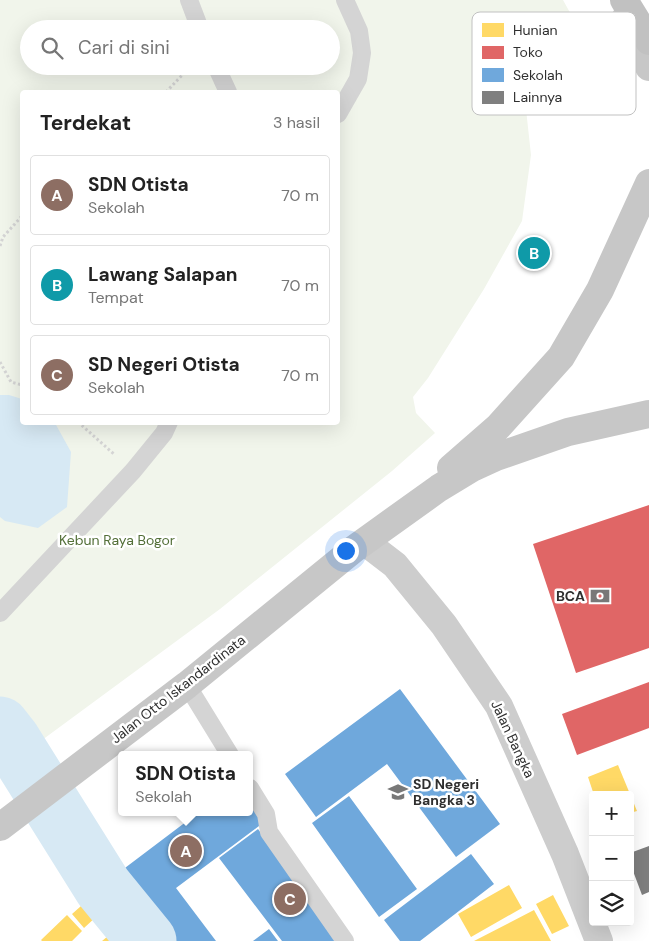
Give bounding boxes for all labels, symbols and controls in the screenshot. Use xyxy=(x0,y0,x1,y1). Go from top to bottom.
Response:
legend xyxy=(472,12,636,115)
search box xyxy=(20,20,340,75)
text: Hunian xyxy=(513,21,558,39)
icon: search xyxy=(38,34,66,62)
text: Cari di sini xyxy=(78,35,170,60)
text: Toko xyxy=(513,43,543,61)
text: Sekolah xyxy=(513,66,563,84)
text: Lainnya xyxy=(513,88,562,106)
text: Terdekat xyxy=(40,109,131,137)
text: 3 hasil xyxy=(273,112,320,133)
text: SDN Otista xyxy=(88,172,189,197)
text: A xyxy=(51,185,63,206)
text: 70 m xyxy=(281,185,319,206)
text: Sekolah xyxy=(88,197,145,218)
pin: B xyxy=(518,234,550,272)
text: Lawang Salapan xyxy=(88,262,238,287)
text: B xyxy=(52,275,62,296)
text: 70 m xyxy=(281,275,319,296)
text: Tempat xyxy=(88,287,144,308)
text: SD Negeri Otista xyxy=(88,352,240,377)
text: C xyxy=(51,365,63,386)
text: 70 m xyxy=(281,365,319,386)
text: Sekolah xyxy=(88,377,145,398)
park label: Kebun Raya Bogor xyxy=(59,531,175,549)
your location xyxy=(333,538,359,564)
bank icon: BCA xyxy=(589,585,611,607)
place label: BCA xyxy=(556,587,585,605)
street label: Jalan Otto Iskandardinata xyxy=(107,631,249,747)
street label: Jalan Bangka xyxy=(487,697,539,781)
popup xyxy=(118,751,253,816)
text: SDN Otista xyxy=(135,761,236,786)
place label: SD Negeri Bangka 3 xyxy=(413,775,479,809)
school or university icon: SD Negeri Bangka 3 xyxy=(387,781,409,803)
text: Sekolah xyxy=(135,786,192,807)
map controls xyxy=(589,791,634,926)
button: + xyxy=(589,791,634,836)
pin: A xyxy=(170,832,202,870)
button: − xyxy=(589,836,634,881)
pin: C xyxy=(274,880,306,918)
button: layers xyxy=(589,881,634,926)

